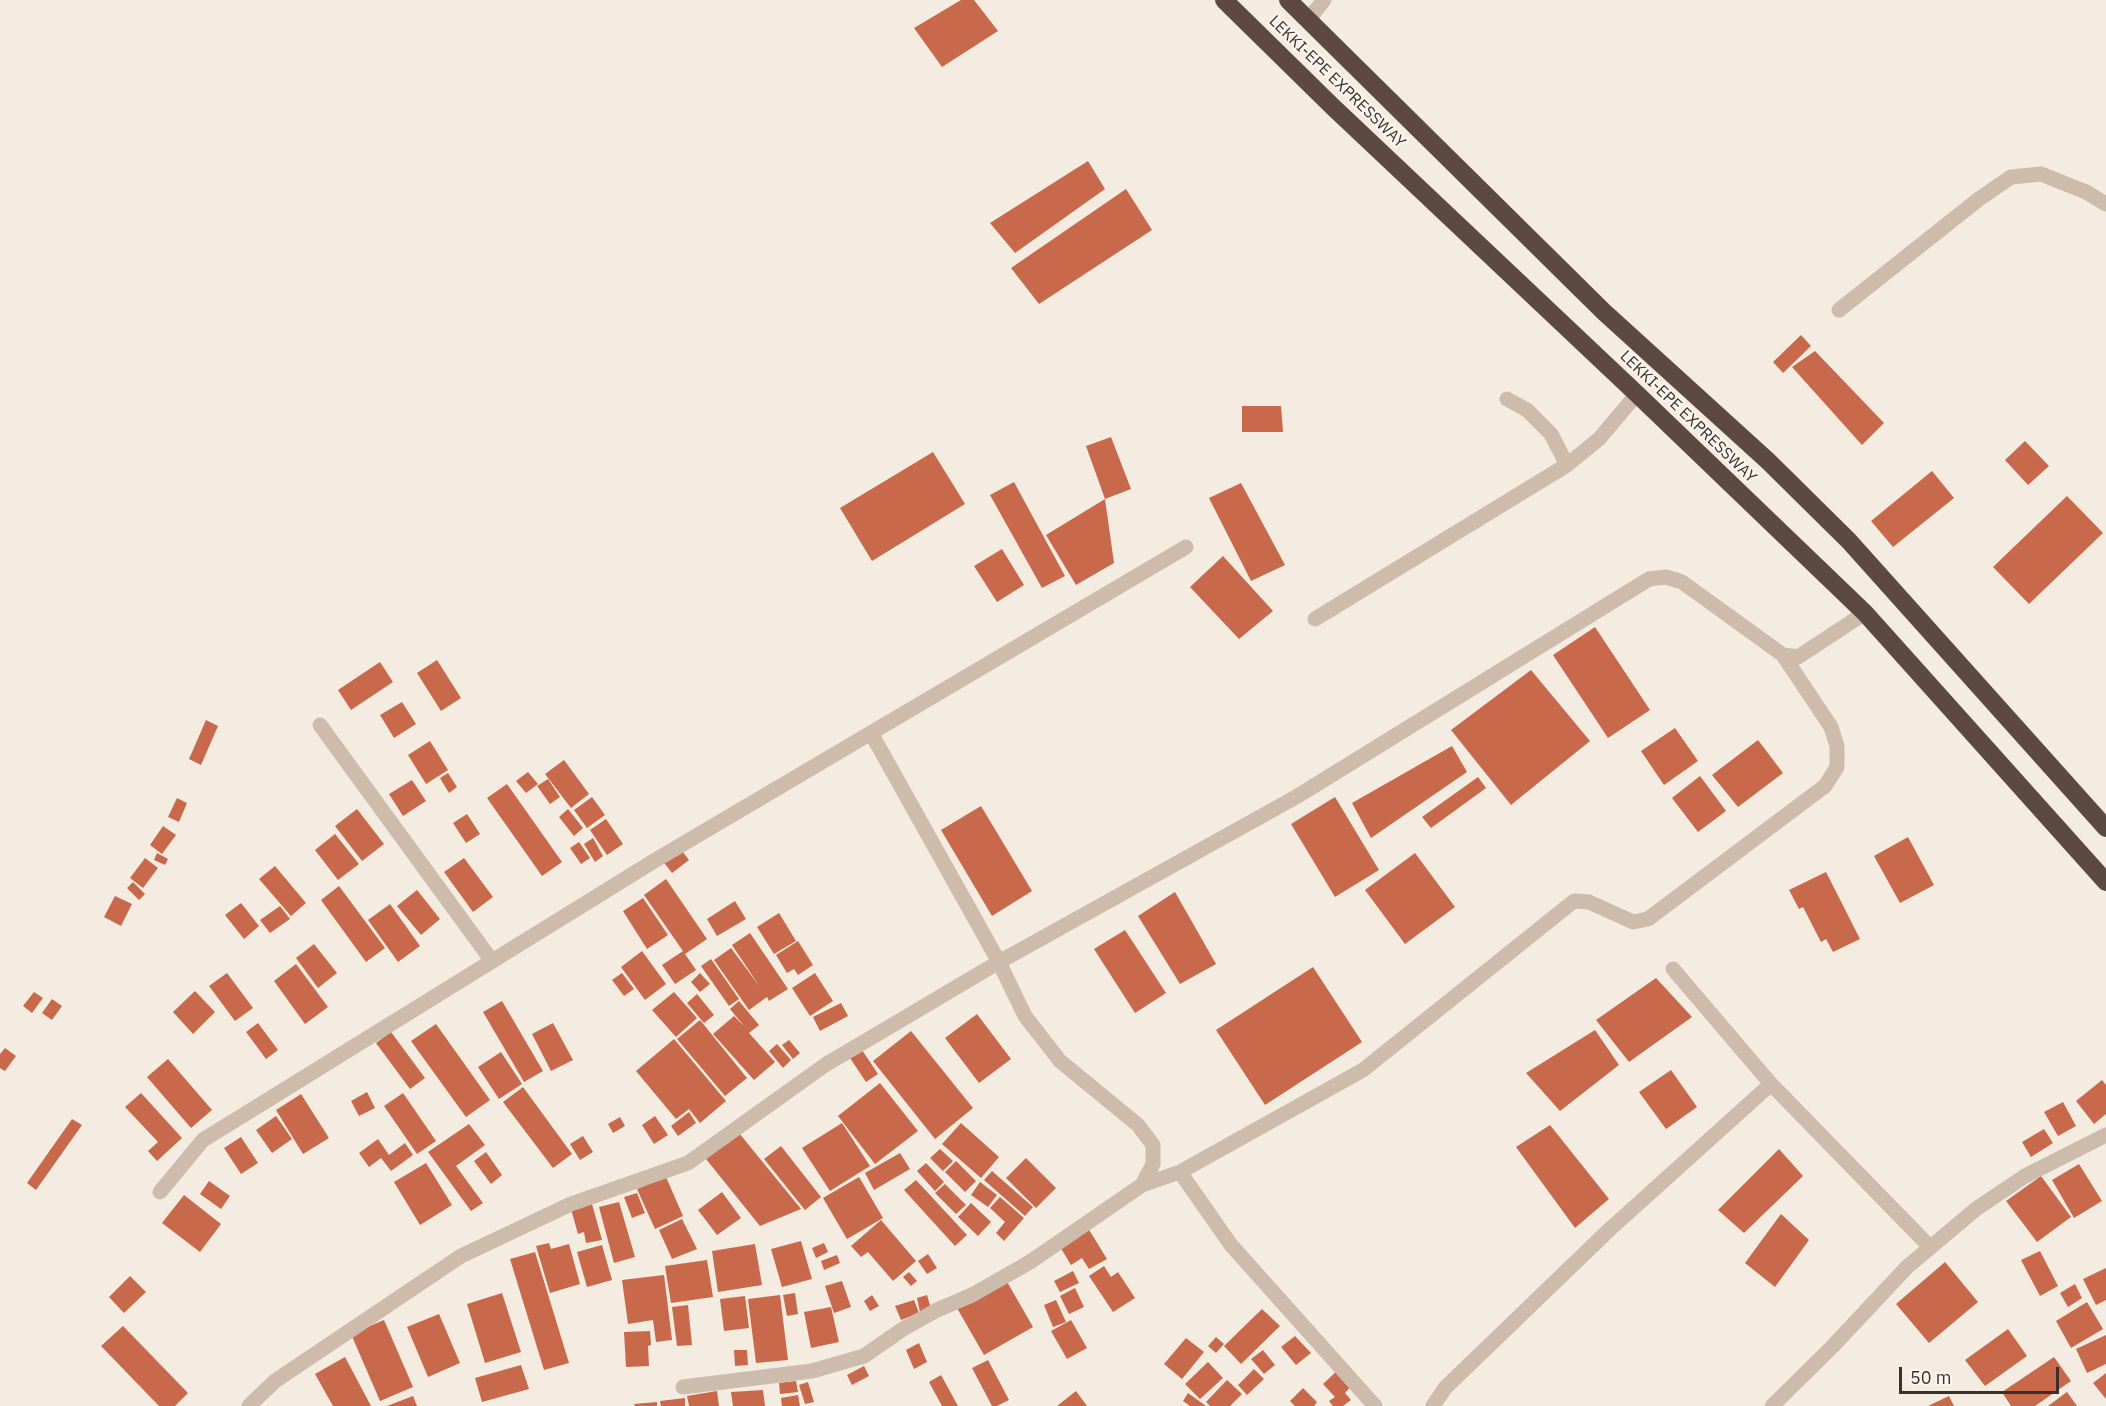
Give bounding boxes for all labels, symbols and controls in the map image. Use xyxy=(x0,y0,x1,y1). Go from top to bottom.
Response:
street label: LEKKI-EPE EXPRESSWAY xyxy=(1265,12,1409,152)
street label: LEKKI-EPE EXPRESSWAY xyxy=(1616,347,1760,487)
scale bar xyxy=(1902,1355,2062,1393)
text: 50 m xyxy=(1910,1366,1952,1389)

